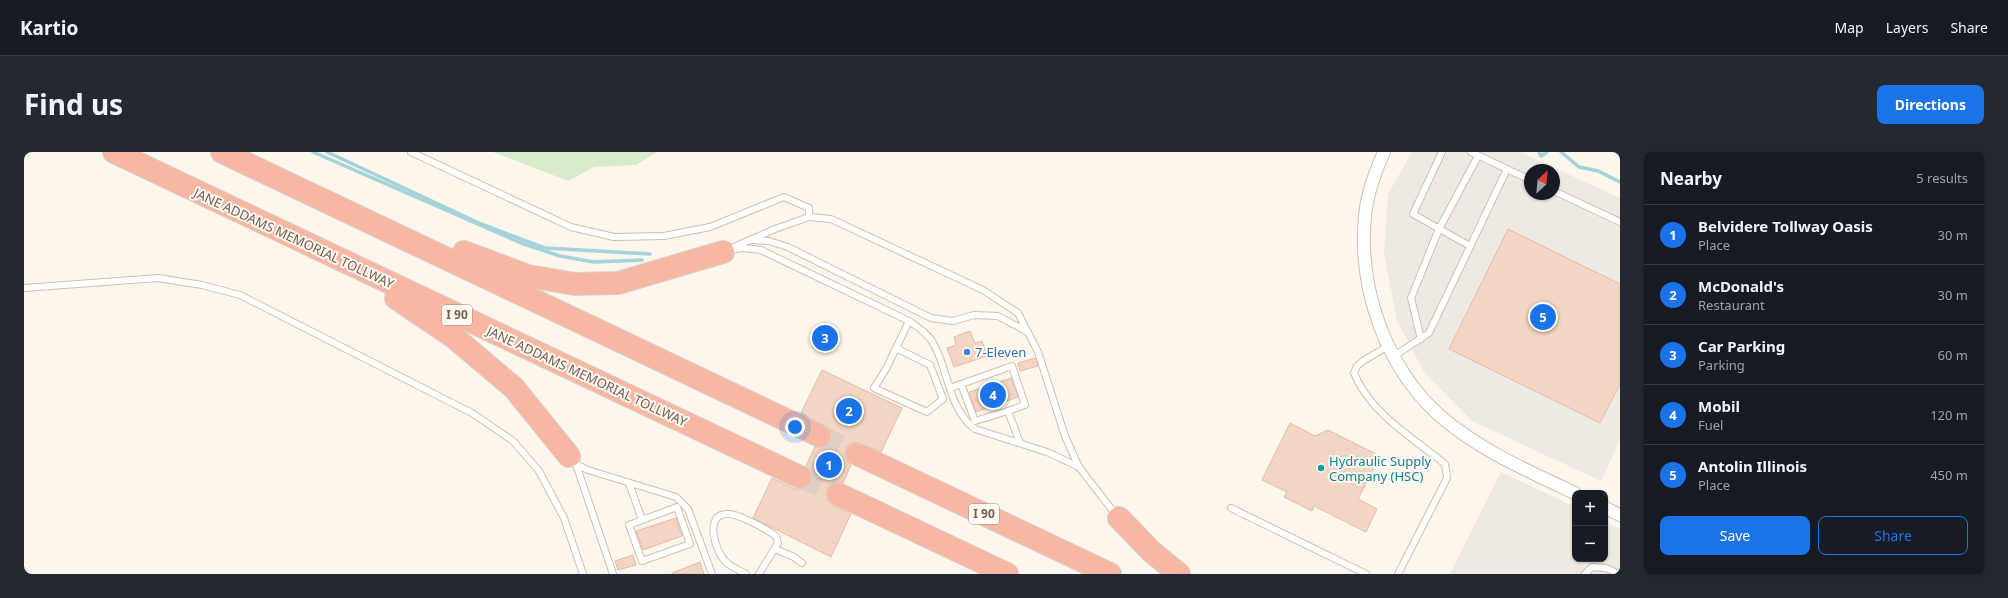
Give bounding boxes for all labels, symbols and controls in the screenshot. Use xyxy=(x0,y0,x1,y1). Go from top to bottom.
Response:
text: Kartio xyxy=(20,15,78,41)
text: Map xyxy=(1835,18,1864,37)
text: Layers xyxy=(1886,18,1928,37)
text: Share xyxy=(1950,18,1988,37)
text: Find us xyxy=(24,85,123,123)
button: Directions xyxy=(1877,85,1984,124)
north arrow xyxy=(1524,164,1560,200)
text: Nearby xyxy=(1660,167,1722,190)
text: 5 results xyxy=(1916,169,1968,187)
street label: JANE ADDAMS MEMORIAL TOLLWAY xyxy=(189,183,398,293)
text: Belvidere Tollway Oasis xyxy=(1698,216,1873,236)
text: 1 xyxy=(1669,226,1677,244)
text: 30 m xyxy=(1938,226,1968,244)
text: Place xyxy=(1698,236,1730,254)
text: McDonald's xyxy=(1698,276,1784,296)
text: 2 xyxy=(1669,286,1677,304)
text: 30 m xyxy=(1938,286,1968,304)
text: Restaurant xyxy=(1698,296,1765,314)
pin: 5 xyxy=(1530,302,1556,332)
road number: I 90 xyxy=(442,305,472,325)
street label: JANE ADDAMS MEMORIAL TOLLWAY xyxy=(482,321,691,431)
pin: 3 xyxy=(812,323,838,353)
text: Car Parking xyxy=(1698,336,1785,356)
place label: 7-Eleven xyxy=(975,343,1026,361)
text: 3 xyxy=(1669,346,1677,364)
text: 60 m xyxy=(1938,346,1968,364)
marker: 7-Eleven xyxy=(962,347,972,357)
text: Parking xyxy=(1698,356,1745,374)
pin: 4 xyxy=(980,380,1006,410)
pin: 2 xyxy=(836,396,862,426)
text: Mobil xyxy=(1698,396,1740,416)
text: 4 xyxy=(1669,406,1677,424)
text: 120 m xyxy=(1930,406,1968,424)
text: Fuel xyxy=(1698,416,1723,434)
your location xyxy=(785,417,805,437)
pin: 1 xyxy=(816,450,842,480)
place label: Hydraulic Supply Company (HSC) xyxy=(1329,452,1432,485)
text: Antolin Illinois xyxy=(1698,456,1807,476)
marker: Hydraulic Supply Company (HSC) xyxy=(1316,463,1326,473)
text: 5 xyxy=(1669,466,1677,484)
text: 450 m xyxy=(1930,466,1968,484)
text: Place xyxy=(1698,476,1730,494)
map controls xyxy=(1572,490,1608,562)
button: + xyxy=(1572,490,1608,526)
road number: I 90 xyxy=(969,504,999,524)
button: Save xyxy=(1660,516,1810,555)
button: Share xyxy=(1818,516,1968,555)
button: − xyxy=(1572,526,1608,562)

